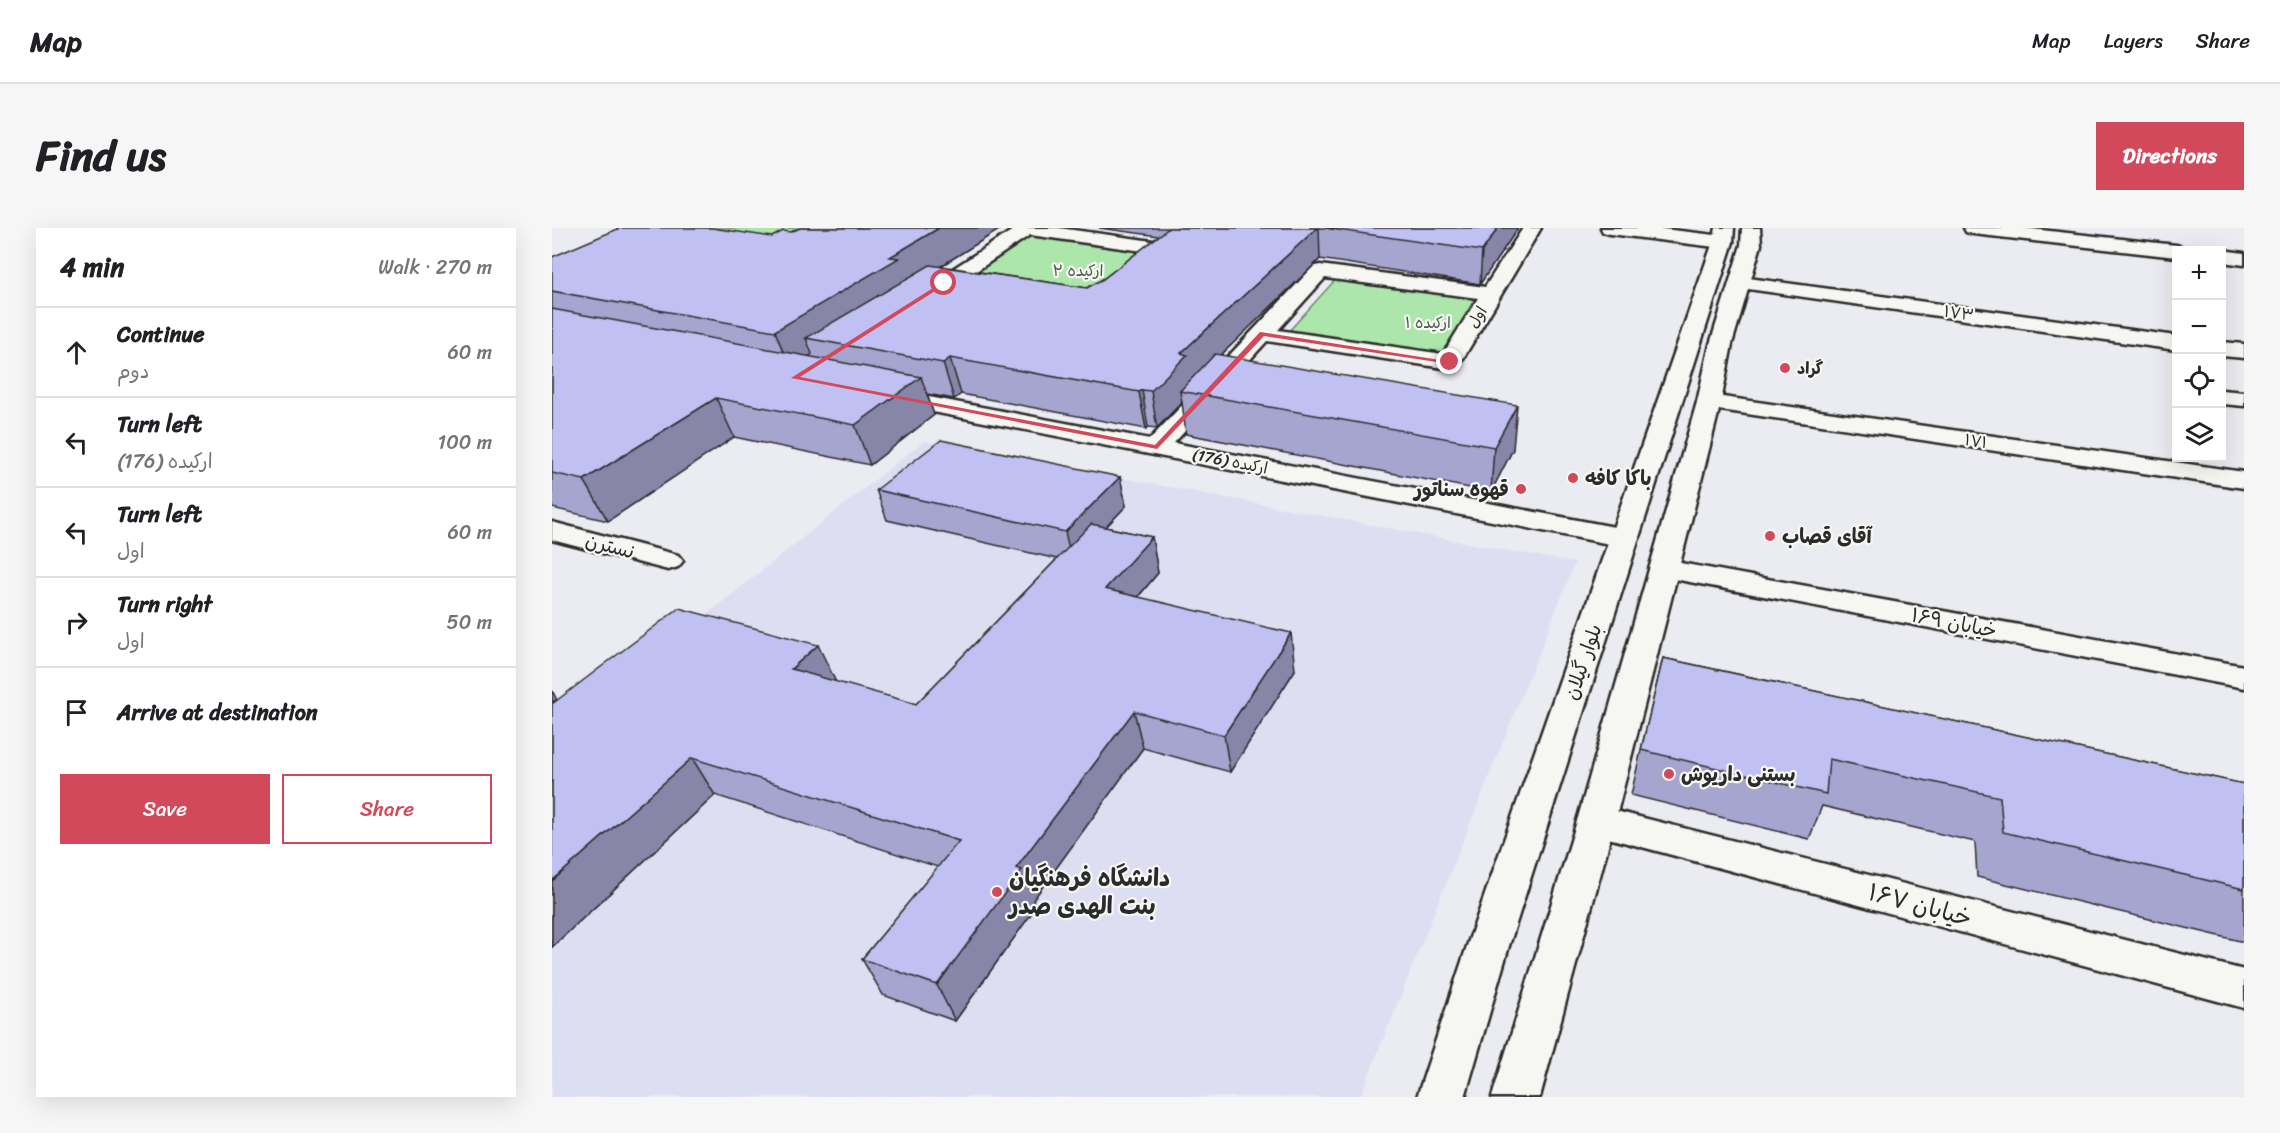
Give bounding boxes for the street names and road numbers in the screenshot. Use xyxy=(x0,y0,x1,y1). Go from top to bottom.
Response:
street label: ۱۷۳ xyxy=(1942,297,1976,329)
street label: اول xyxy=(1459,300,1495,334)
street label: ۱۷۱ xyxy=(1963,425,1989,457)
street label: ارکیده (176) xyxy=(1190,439,1270,483)
street label: نسترن xyxy=(581,523,639,569)
street label: خیابان ۱۶۹ xyxy=(1908,598,2000,648)
street label: بلوار گیلان xyxy=(1554,619,1612,705)
street label: خیابان ۱۶۷ xyxy=(1863,871,1977,939)

